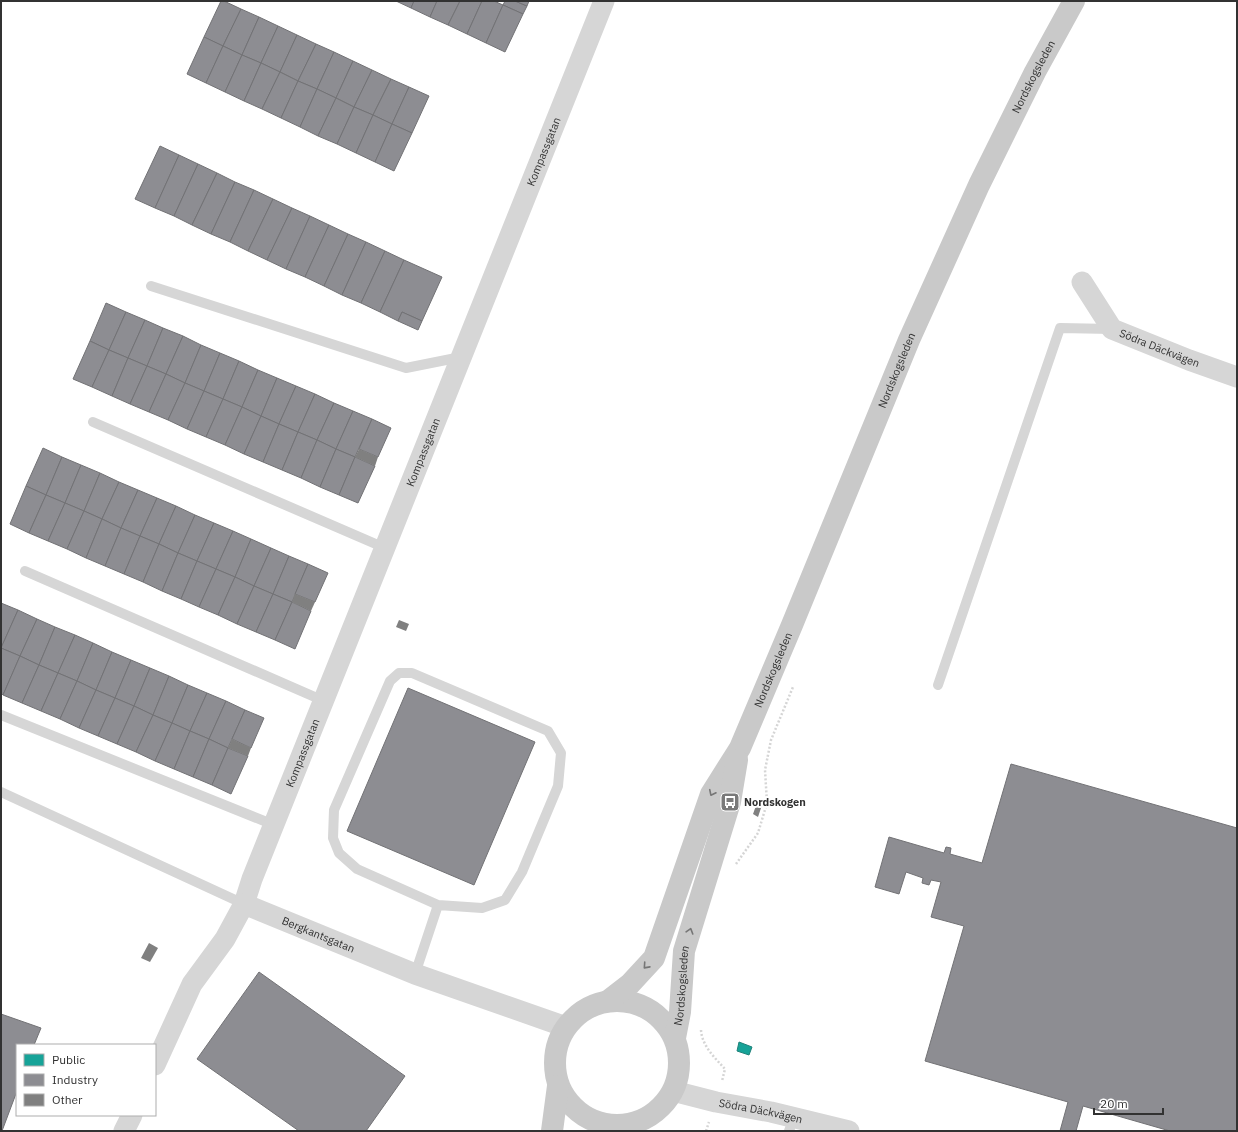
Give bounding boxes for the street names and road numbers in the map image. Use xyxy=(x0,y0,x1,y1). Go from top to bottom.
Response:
street label: Nordskogsleden xyxy=(1009,38,1058,116)
street label: Kompassgatan xyxy=(524,115,564,188)
street label: Södra Däckvägen xyxy=(1117,326,1202,370)
street label: Nordskogsleden xyxy=(875,330,918,410)
street label: Kompassgatan xyxy=(403,416,443,489)
street label: Nordskogsleden xyxy=(751,630,795,710)
street label: Kompassgatan xyxy=(282,717,323,789)
street label: Bergkantsgatan xyxy=(280,913,357,956)
street label: Nordskogsleden xyxy=(671,944,692,1027)
street label: Södra Däckvägen xyxy=(718,1096,804,1126)

